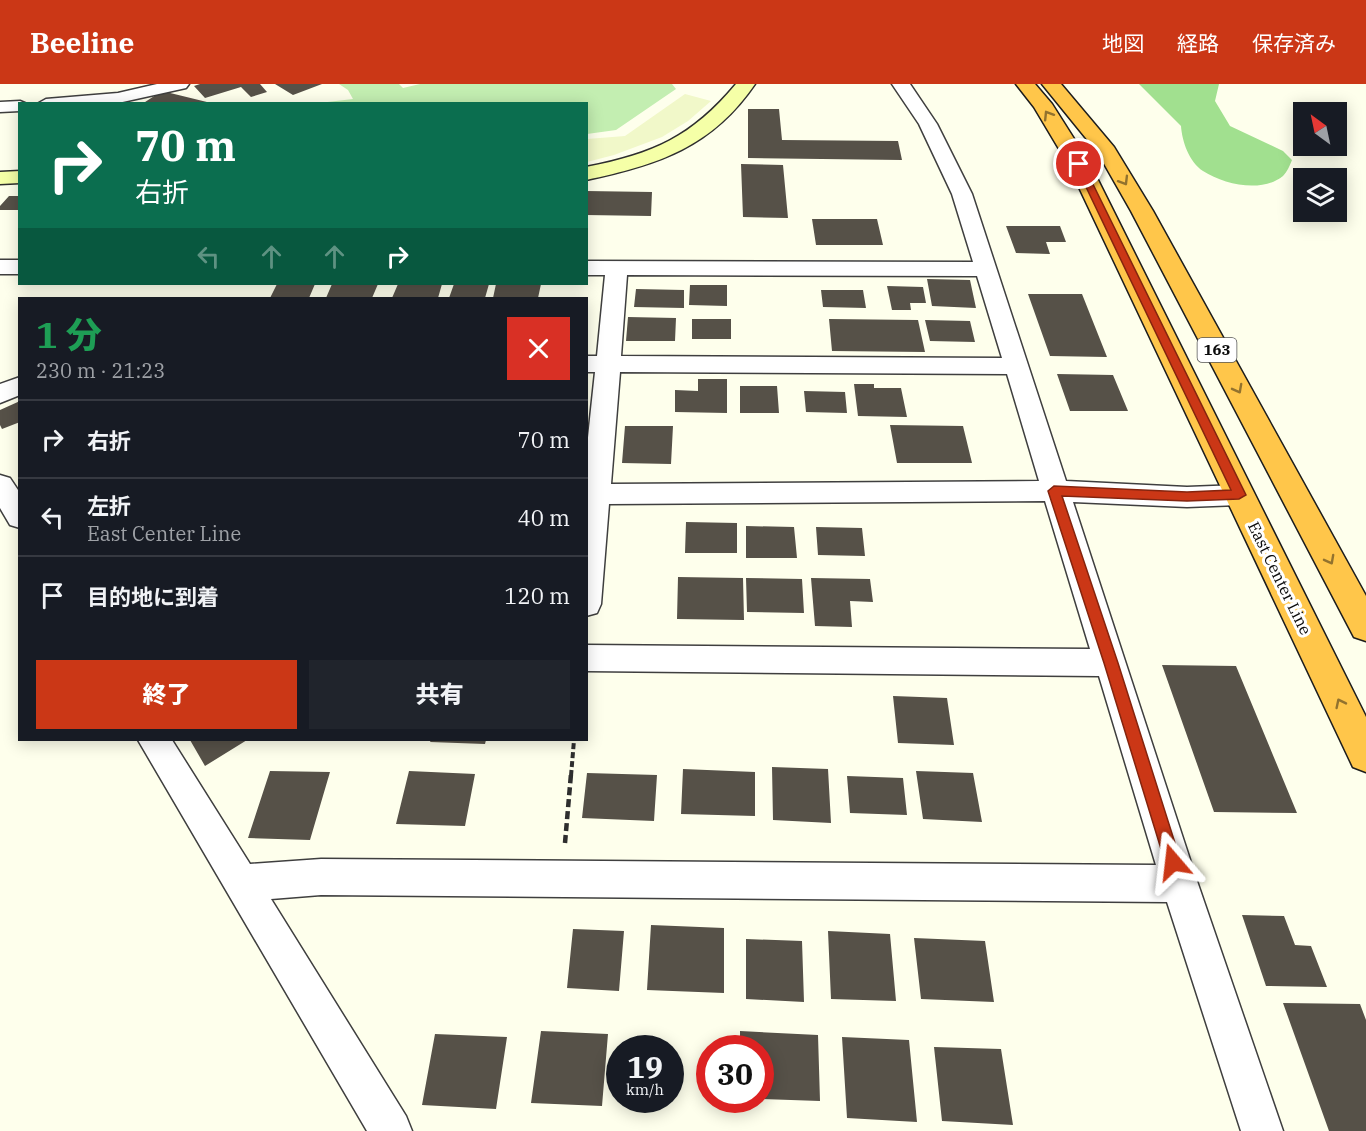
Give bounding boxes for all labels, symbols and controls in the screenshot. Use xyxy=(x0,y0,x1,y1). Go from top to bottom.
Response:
text: Beeline xyxy=(30,24,134,61)
text: 地図 xyxy=(1102,29,1144,57)
text: 経路 xyxy=(1177,29,1219,57)
text: 保存済み xyxy=(1252,29,1336,57)
north arrow xyxy=(1293,102,1347,156)
map controls xyxy=(1293,102,1347,222)
one-way arrow xyxy=(1044,111,1056,121)
text: 70 m xyxy=(135,118,236,173)
icon: right xyxy=(36,126,114,204)
pin xyxy=(1053,138,1104,189)
icon: arrive xyxy=(1062,147,1095,180)
button: layers xyxy=(1293,168,1347,222)
text: 右折 xyxy=(135,174,189,209)
one-way arrow xyxy=(1117,175,1128,185)
icon: left xyxy=(192,240,225,273)
icon: ahead xyxy=(255,240,288,273)
icon: ahead xyxy=(318,240,351,273)
icon: right xyxy=(381,240,414,273)
text: 1 分 xyxy=(36,311,102,358)
button: close xyxy=(507,317,570,380)
road number: 163 xyxy=(1198,338,1236,362)
text: 230 m · 21:23 xyxy=(36,357,165,384)
one-way arrow xyxy=(1231,383,1242,393)
icon: right xyxy=(36,423,69,456)
text: 70 m xyxy=(518,425,570,454)
text: 右折 xyxy=(87,426,131,455)
text: 左折 xyxy=(87,491,131,520)
icon: left xyxy=(36,501,69,534)
text: 40 m xyxy=(518,503,570,532)
street label: East Center Line xyxy=(1244,518,1316,638)
text: East Center Line xyxy=(87,520,241,547)
one-way arrow xyxy=(1323,554,1334,565)
icon: arrive xyxy=(36,579,69,612)
text: 120 m xyxy=(504,581,570,610)
text: 目的地に到着 xyxy=(87,582,219,611)
button: 終了 xyxy=(36,660,297,729)
button: 共有 xyxy=(309,660,570,729)
one-way arrow xyxy=(1336,698,1348,709)
position arrow xyxy=(1141,830,1205,894)
speed limit sign: 30 xyxy=(696,1035,774,1113)
text: 19 xyxy=(627,1047,663,1086)
text: km/h xyxy=(626,1080,664,1099)

